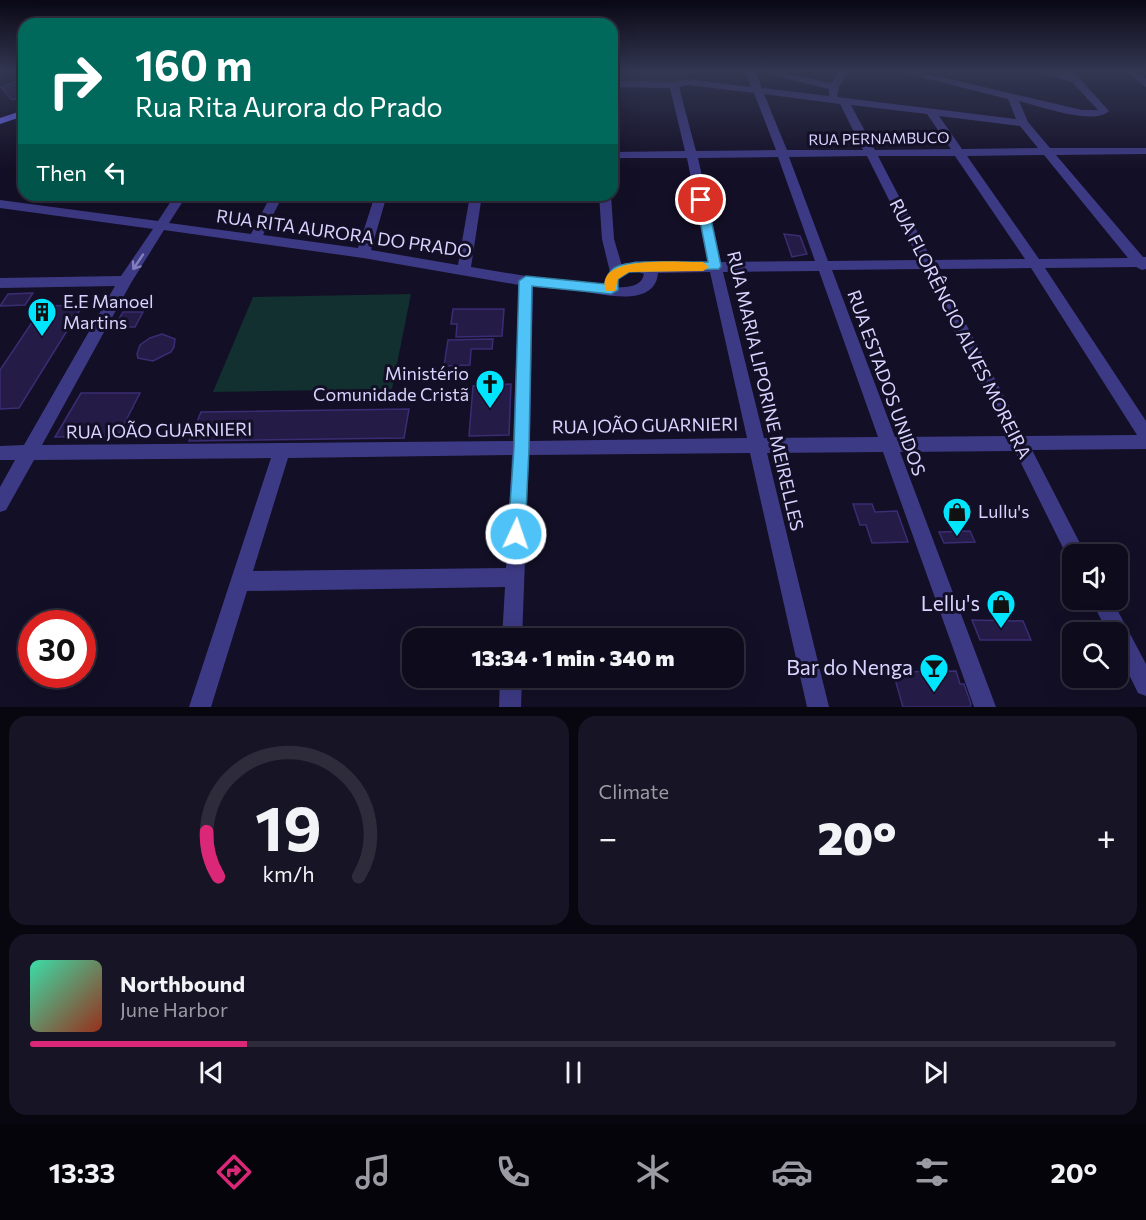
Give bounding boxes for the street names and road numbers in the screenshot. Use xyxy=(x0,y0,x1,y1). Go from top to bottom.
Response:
street label: RUA PERNAMBUCO xyxy=(808,128,950,148)
street label: RUA FLORÊNCIO ALVES MOREIRA xyxy=(885,195,1036,462)
street label: RUA RITA AURORA DO PRADO xyxy=(215,204,473,262)
street label: RUA MARIA LIPORINE MEIRELLES xyxy=(723,249,809,533)
street label: RUA ESTADOS UNIDOS xyxy=(843,287,931,478)
street label: RUA JOÃO GUARNIERI xyxy=(552,412,738,438)
street label: RUA JOÃO GUARNIERI xyxy=(66,417,252,443)

